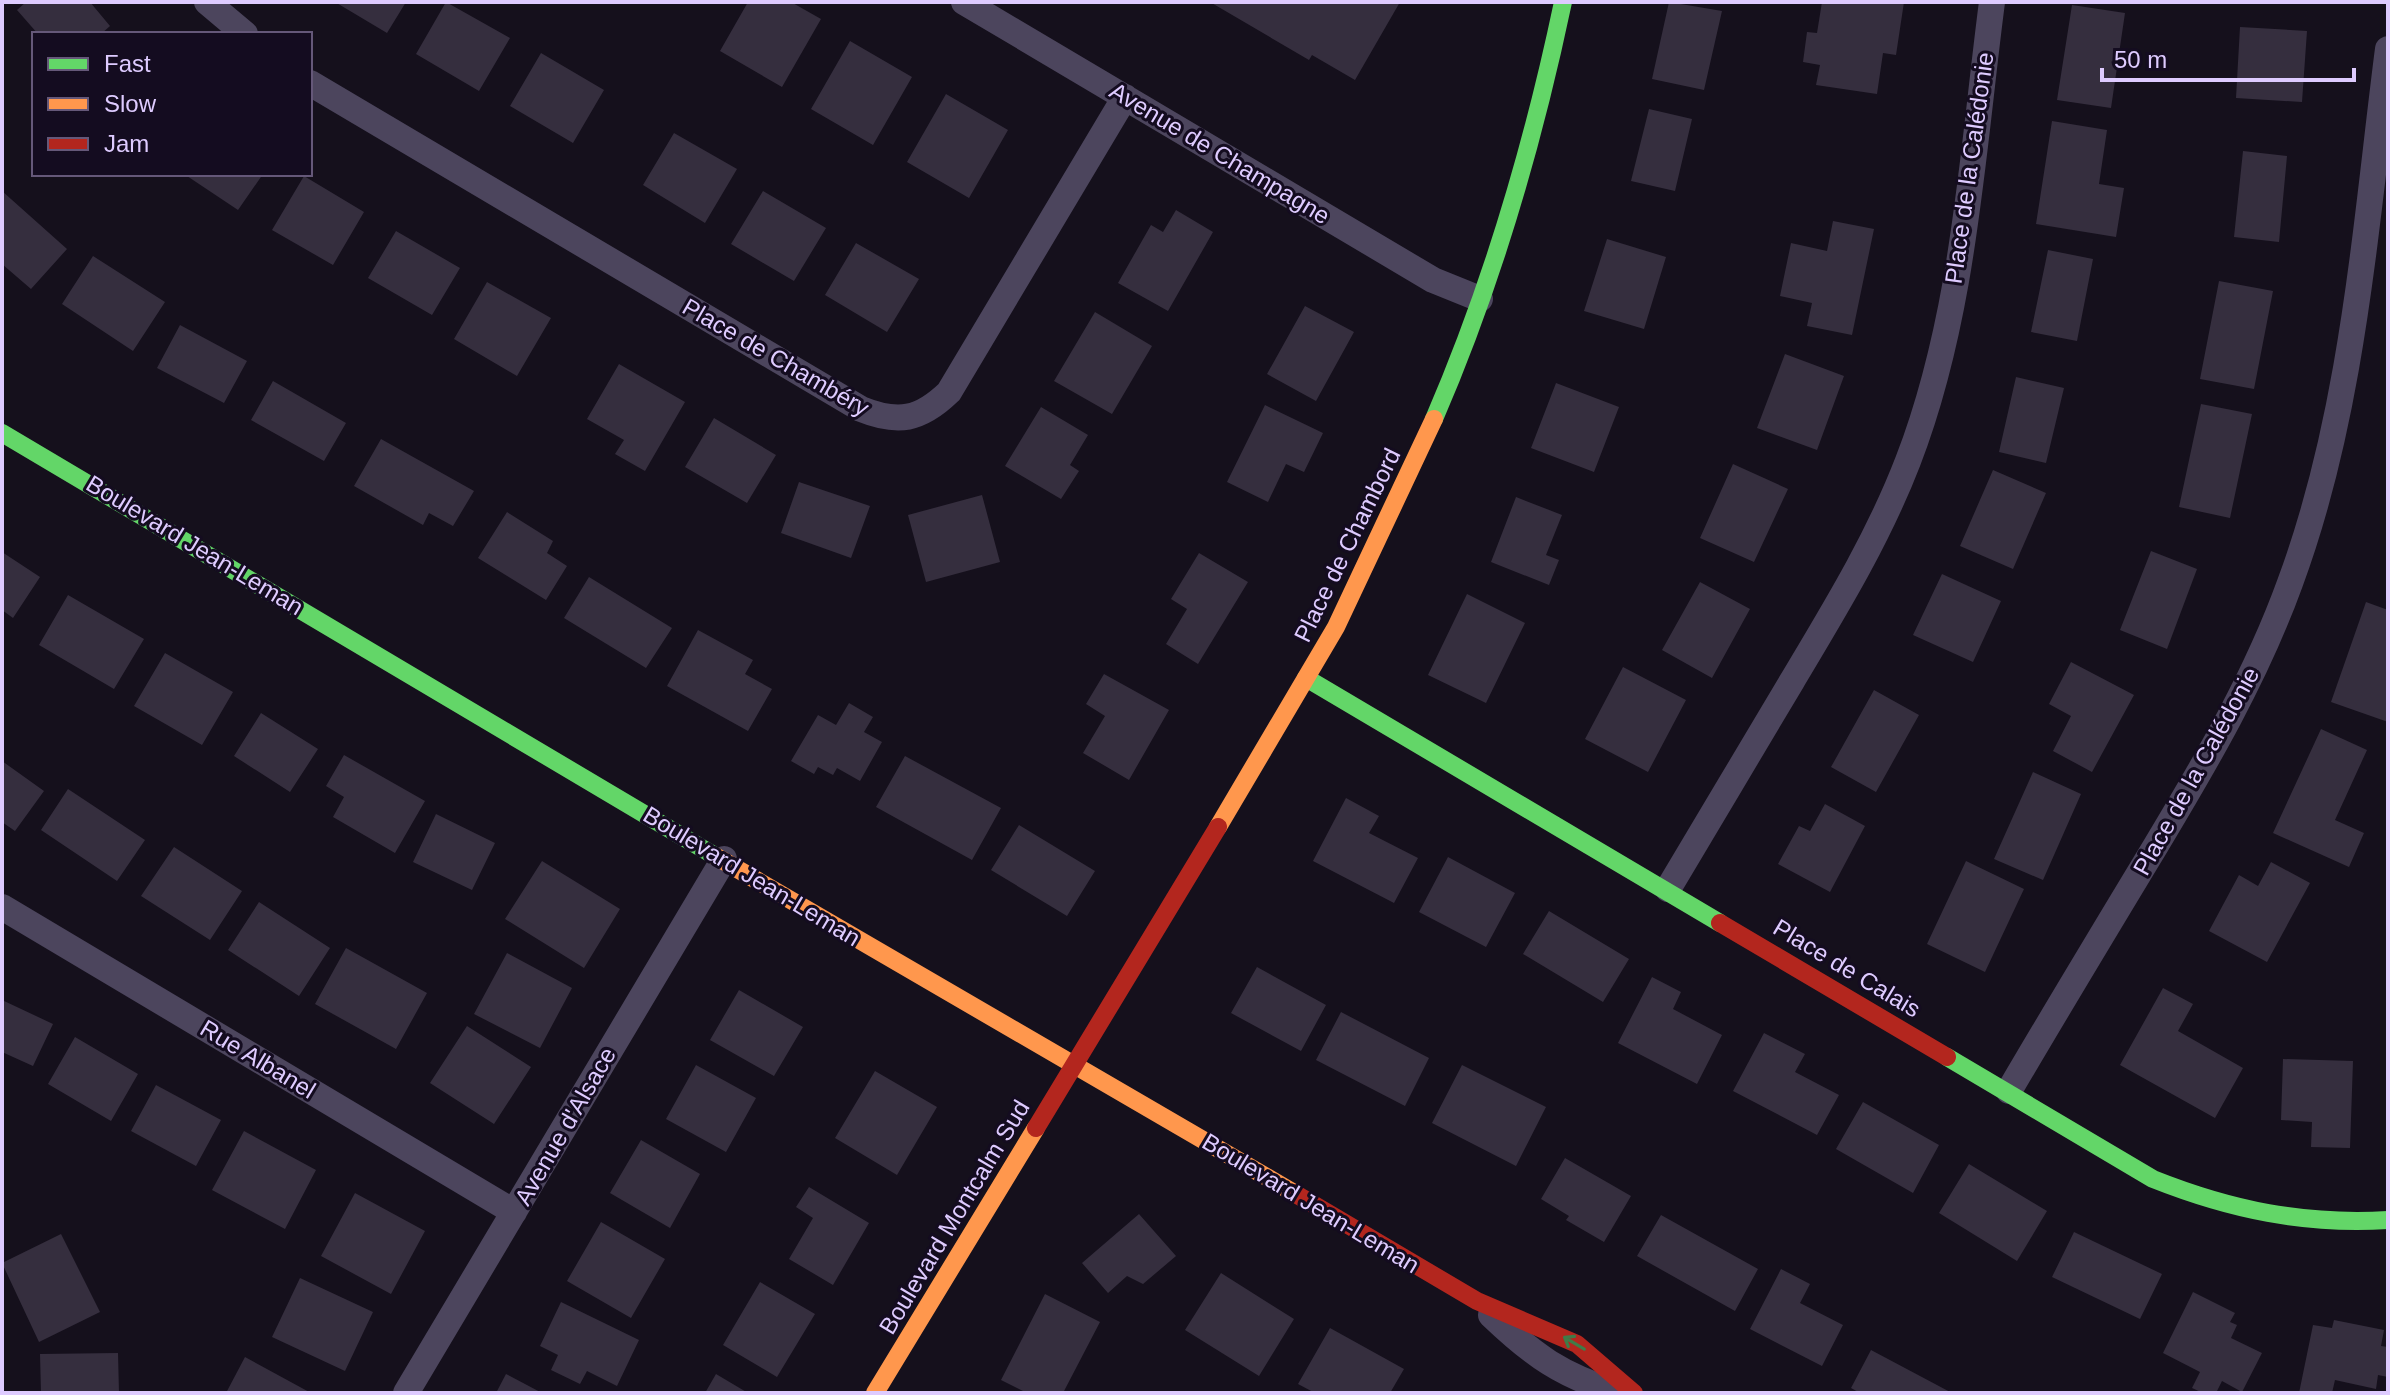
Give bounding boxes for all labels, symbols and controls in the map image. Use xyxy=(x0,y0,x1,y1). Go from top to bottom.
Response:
legend xyxy=(32,32,312,176)
scale bar xyxy=(2102,32,2354,82)
text: 50 m xyxy=(2114,46,2167,73)
text: Fast xyxy=(104,50,151,77)
street label: Place de la Calédonie xyxy=(1939,51,1999,285)
street label: Avenue de Champagne xyxy=(1105,77,1335,229)
text: Slow xyxy=(104,90,157,117)
text: Jam xyxy=(104,130,149,157)
street label: Place de Chambéry xyxy=(678,293,874,421)
street label: Place de Chambord xyxy=(1288,444,1406,646)
street label: Boulevard Jean-Leman xyxy=(82,470,308,620)
street label: Place de la Calédonie xyxy=(2128,662,2264,880)
street label: Boulevard Jean-Leman xyxy=(639,801,865,951)
street label: Place de Calais xyxy=(1769,913,1925,1023)
street label: Rue Albanel xyxy=(196,1014,320,1104)
street label: Avenue d'Alsace xyxy=(509,1042,621,1210)
street label: Boulevard Montcalm Sud xyxy=(873,1095,1035,1339)
street label: Boulevard Jean-Leman xyxy=(1198,1128,1424,1278)
one-way arrow xyxy=(1563,1335,1586,1351)

